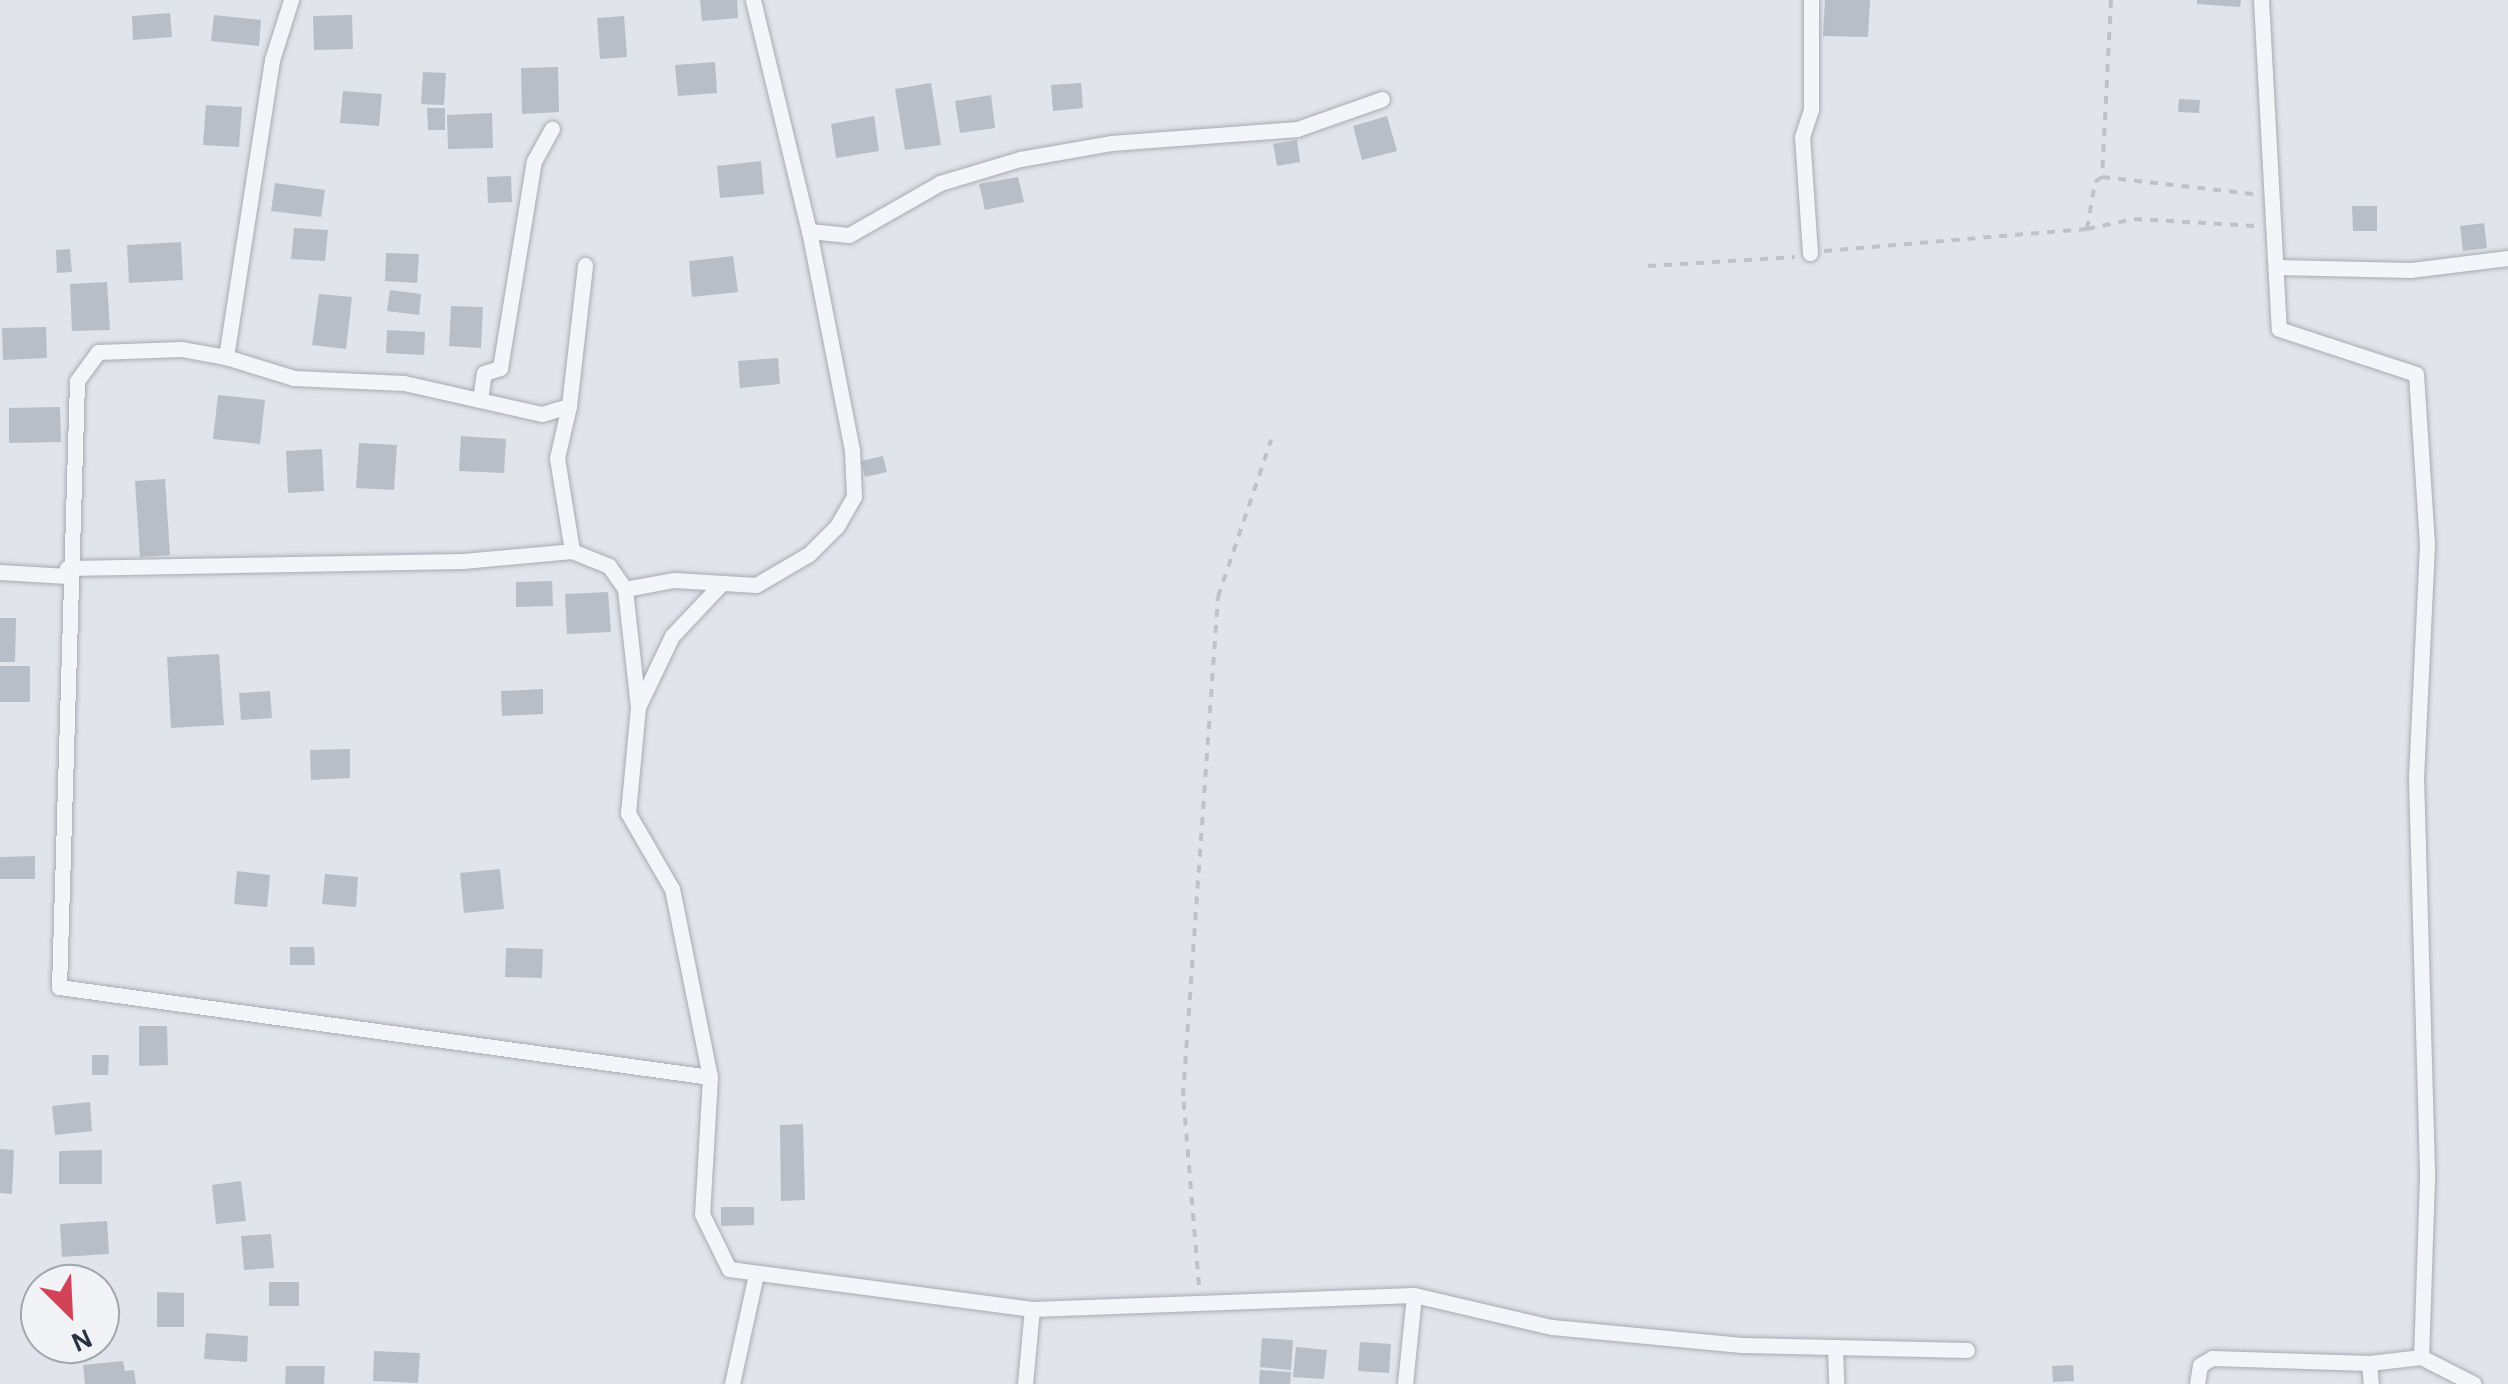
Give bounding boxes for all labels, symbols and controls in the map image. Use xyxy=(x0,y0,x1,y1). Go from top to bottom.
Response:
north arrow xyxy=(20,1264,120,1364)
text: N xyxy=(67,1323,96,1356)

